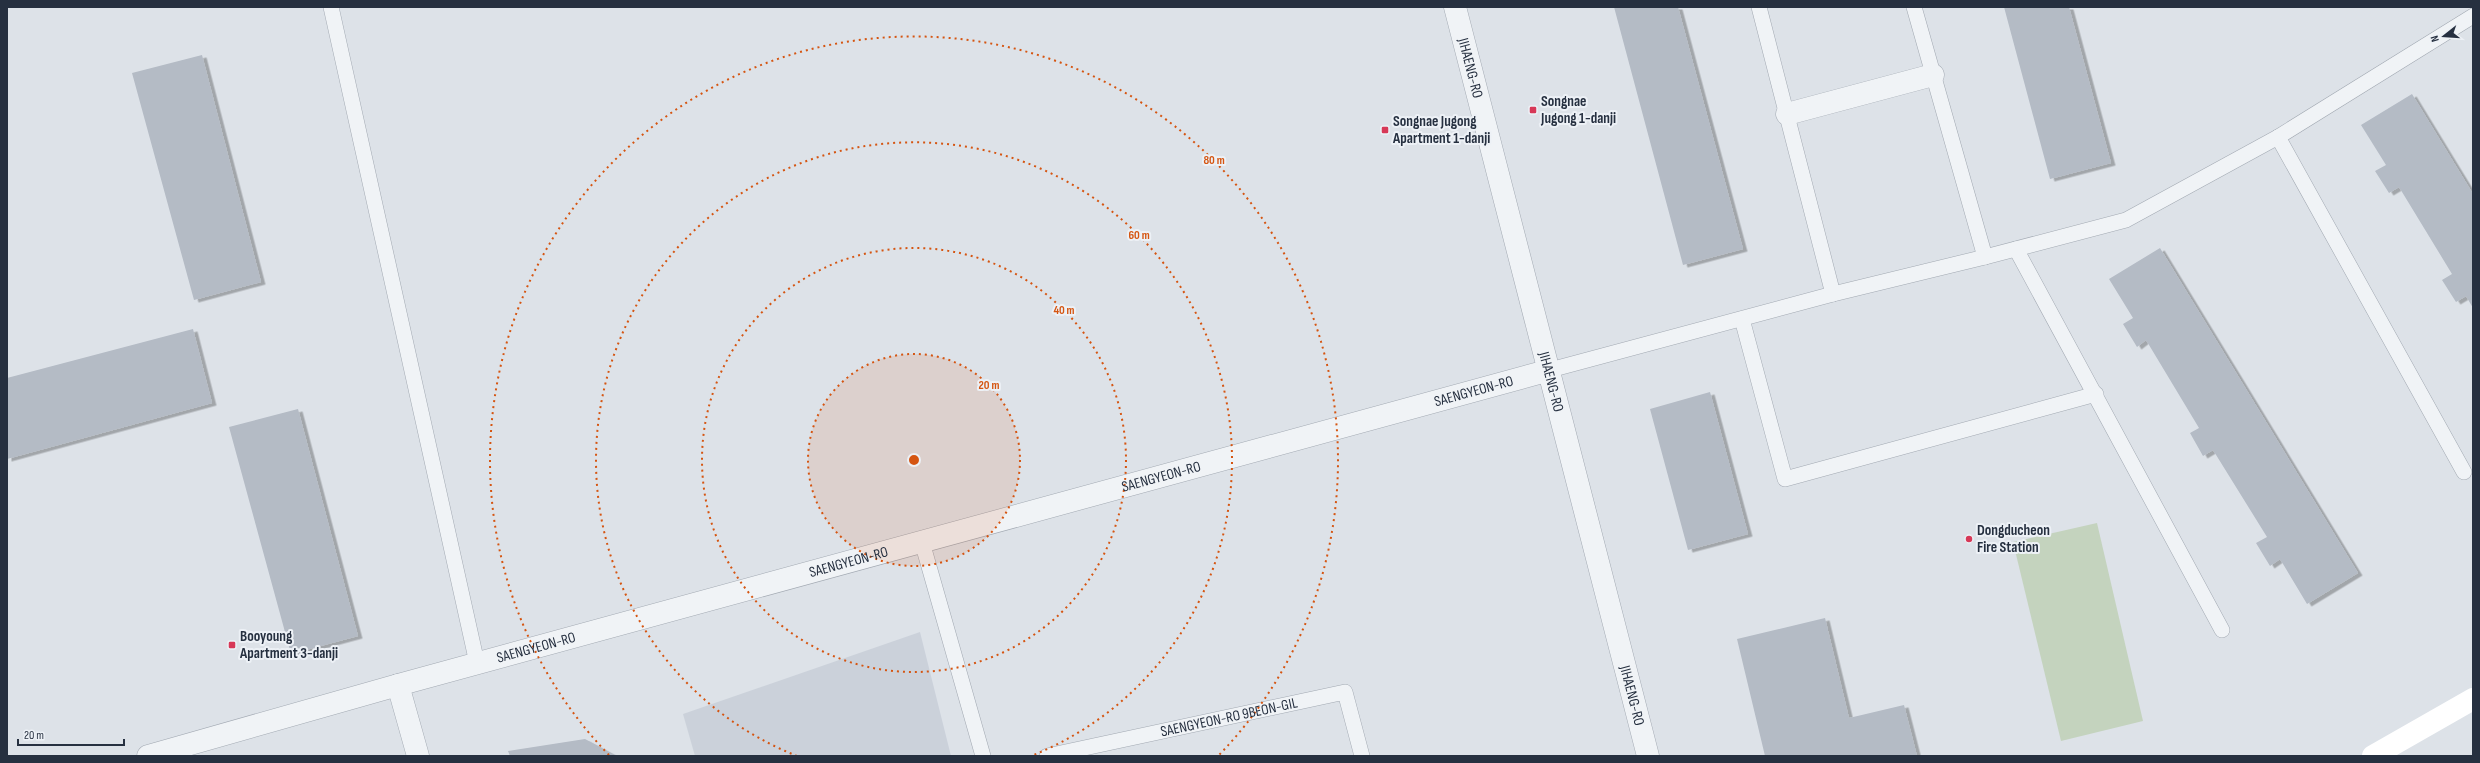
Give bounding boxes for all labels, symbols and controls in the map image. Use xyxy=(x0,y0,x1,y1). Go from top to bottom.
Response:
north arrow xyxy=(2424,16,2464,56)
text: N xyxy=(2428,34,2442,43)
street label: JIHAENG-RO xyxy=(1453,35,1487,100)
place label: Songnae Jugong 1-danji xyxy=(1540,92,1616,128)
marker: Songnae Jugong 1-danji xyxy=(1528,105,1538,115)
place label: Songnae Jugong Apartment 1-danji xyxy=(1392,112,1490,148)
marker: Songnae Jugong Apartment 1-danji xyxy=(1380,125,1390,135)
text: 80 m xyxy=(1203,153,1225,168)
text: 60 m xyxy=(1128,228,1150,243)
text: 40 m xyxy=(1053,303,1075,318)
street label: JIHAENG-RO xyxy=(1534,349,1568,414)
street label: SAENGYEON-RO xyxy=(1432,372,1515,411)
text: 20 m xyxy=(979,378,999,393)
centre of rings xyxy=(907,453,921,467)
street label: SAENGYEON-RO xyxy=(1120,457,1203,497)
place label: Dongducheon Fire Station xyxy=(1977,521,2050,557)
marker: Dongducheon Fire Station xyxy=(1964,534,1974,544)
street label: SAENGYEON-RO xyxy=(807,542,890,582)
place label: Booyoung Apartment 3-danji xyxy=(239,627,338,663)
street label: SAENGYEON-RO xyxy=(495,628,578,668)
marker: Booyoung Apartment 3-danji xyxy=(227,640,237,650)
street label: JIHAENG-RO xyxy=(1615,663,1649,728)
street label: SAENGYEON-RO 9BEON-GIL xyxy=(1159,693,1300,741)
scale bar xyxy=(18,721,124,747)
text: 20 m xyxy=(24,728,44,743)

